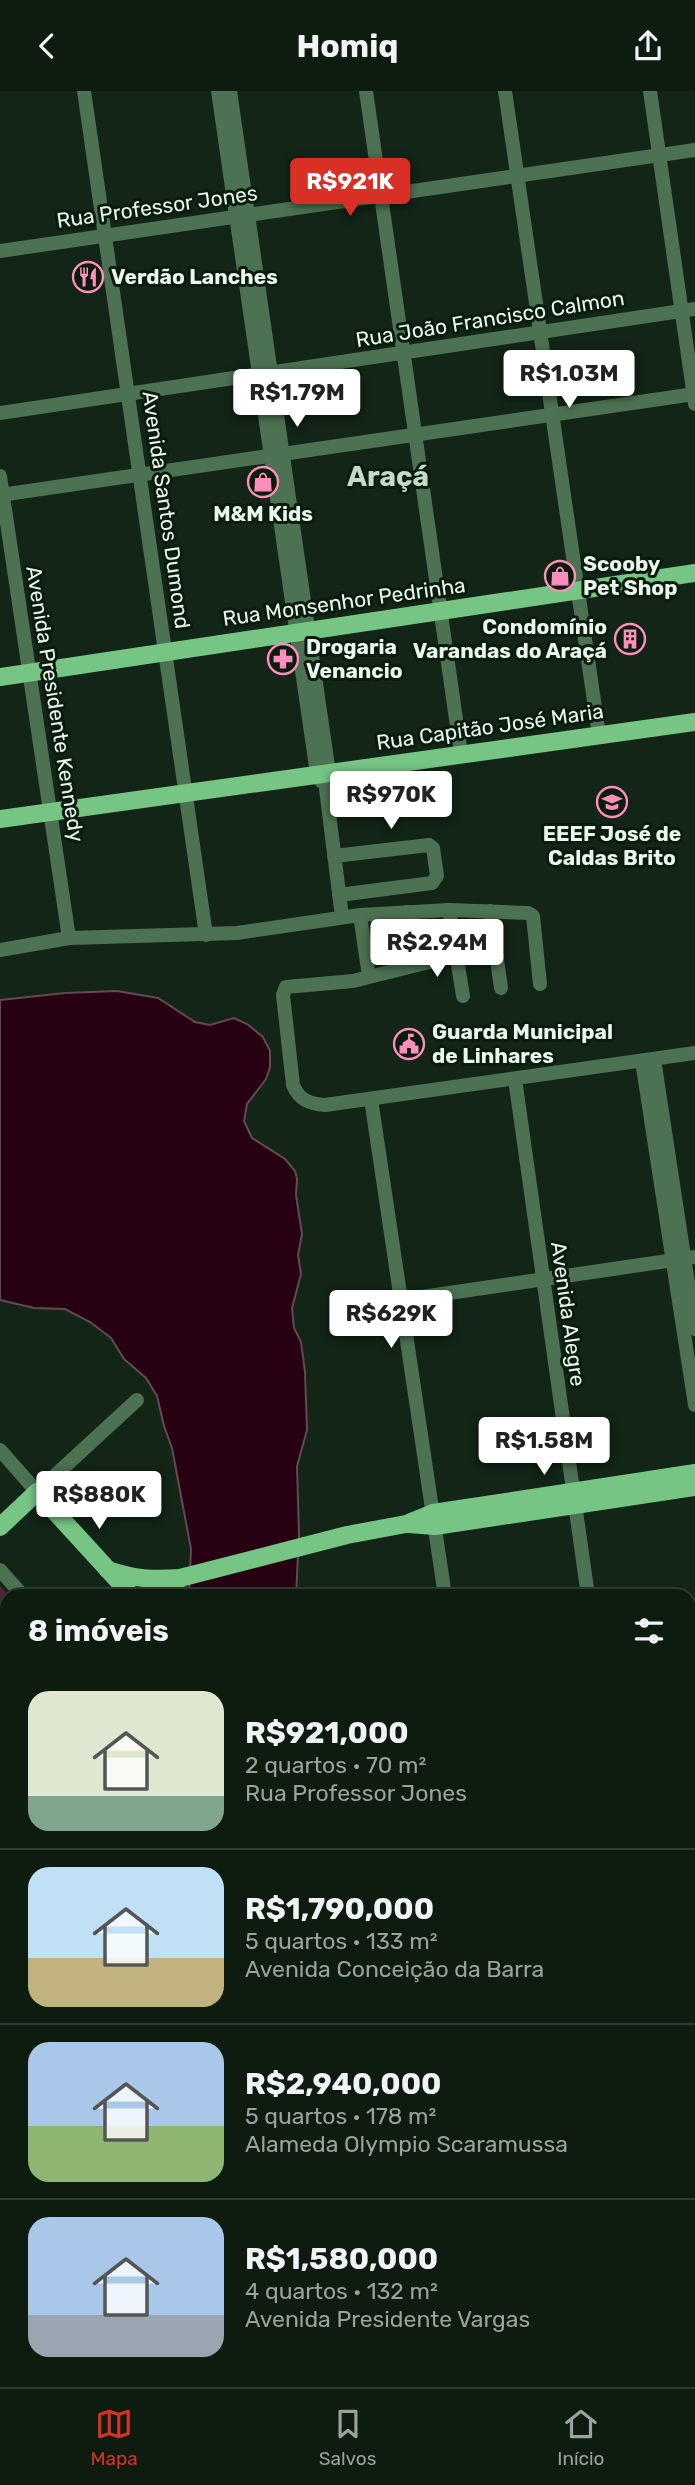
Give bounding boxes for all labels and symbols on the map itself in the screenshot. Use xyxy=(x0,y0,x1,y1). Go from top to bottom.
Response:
pin: R$921K xyxy=(293,159,407,218)
street label: Rua Professor Jones xyxy=(55,180,259,233)
restaurant icon: Verdão Lanches xyxy=(71,260,105,294)
place label: Verdão Lanches xyxy=(111,264,278,289)
street label: Rua João Francisco Calmon xyxy=(354,285,626,352)
pin: R$1.03M xyxy=(504,351,634,410)
pin: R$1.79M xyxy=(232,369,362,429)
street label: Avenida Santos Dumond xyxy=(137,389,196,630)
district label: Araçá xyxy=(347,460,429,493)
shop icon: M&M Kids xyxy=(246,465,280,499)
place label: M&M Kids xyxy=(213,501,313,526)
place label: Scooby Pet Shop xyxy=(583,551,677,600)
shop icon: Scooby Pet Shop xyxy=(543,559,577,593)
street label: Avenida Presidente Kennedy xyxy=(21,564,90,844)
street label: Rua Monsenhor Pedrinha xyxy=(221,572,467,631)
place label: Condomínio Varandas do Araçá xyxy=(413,614,607,663)
building icon: Condomínio Varandas do Araçá xyxy=(613,622,647,656)
place label: Drogaria Venancio xyxy=(306,634,403,683)
pharmacy icon: Drogaria Venancio xyxy=(266,642,300,676)
street label: Rua Capitão José Maria xyxy=(375,698,605,755)
pin: R$970K xyxy=(334,771,448,831)
school or university icon: EEEF José de Caldas Brito xyxy=(595,785,629,819)
place label: EEEF José de Caldas Brito xyxy=(543,821,681,870)
pin: R$2.94M xyxy=(372,919,502,979)
place label: Guarda Municipal de Linhares xyxy=(432,1019,613,1068)
public building icon: Guarda Municipal de Linhares xyxy=(392,1027,426,1061)
street label: Avenida Alegre xyxy=(546,1240,591,1388)
pin: R$629K xyxy=(334,1291,448,1350)
pin: R$1.58M xyxy=(479,1417,609,1477)
pin: R$880K xyxy=(42,1471,156,1531)

